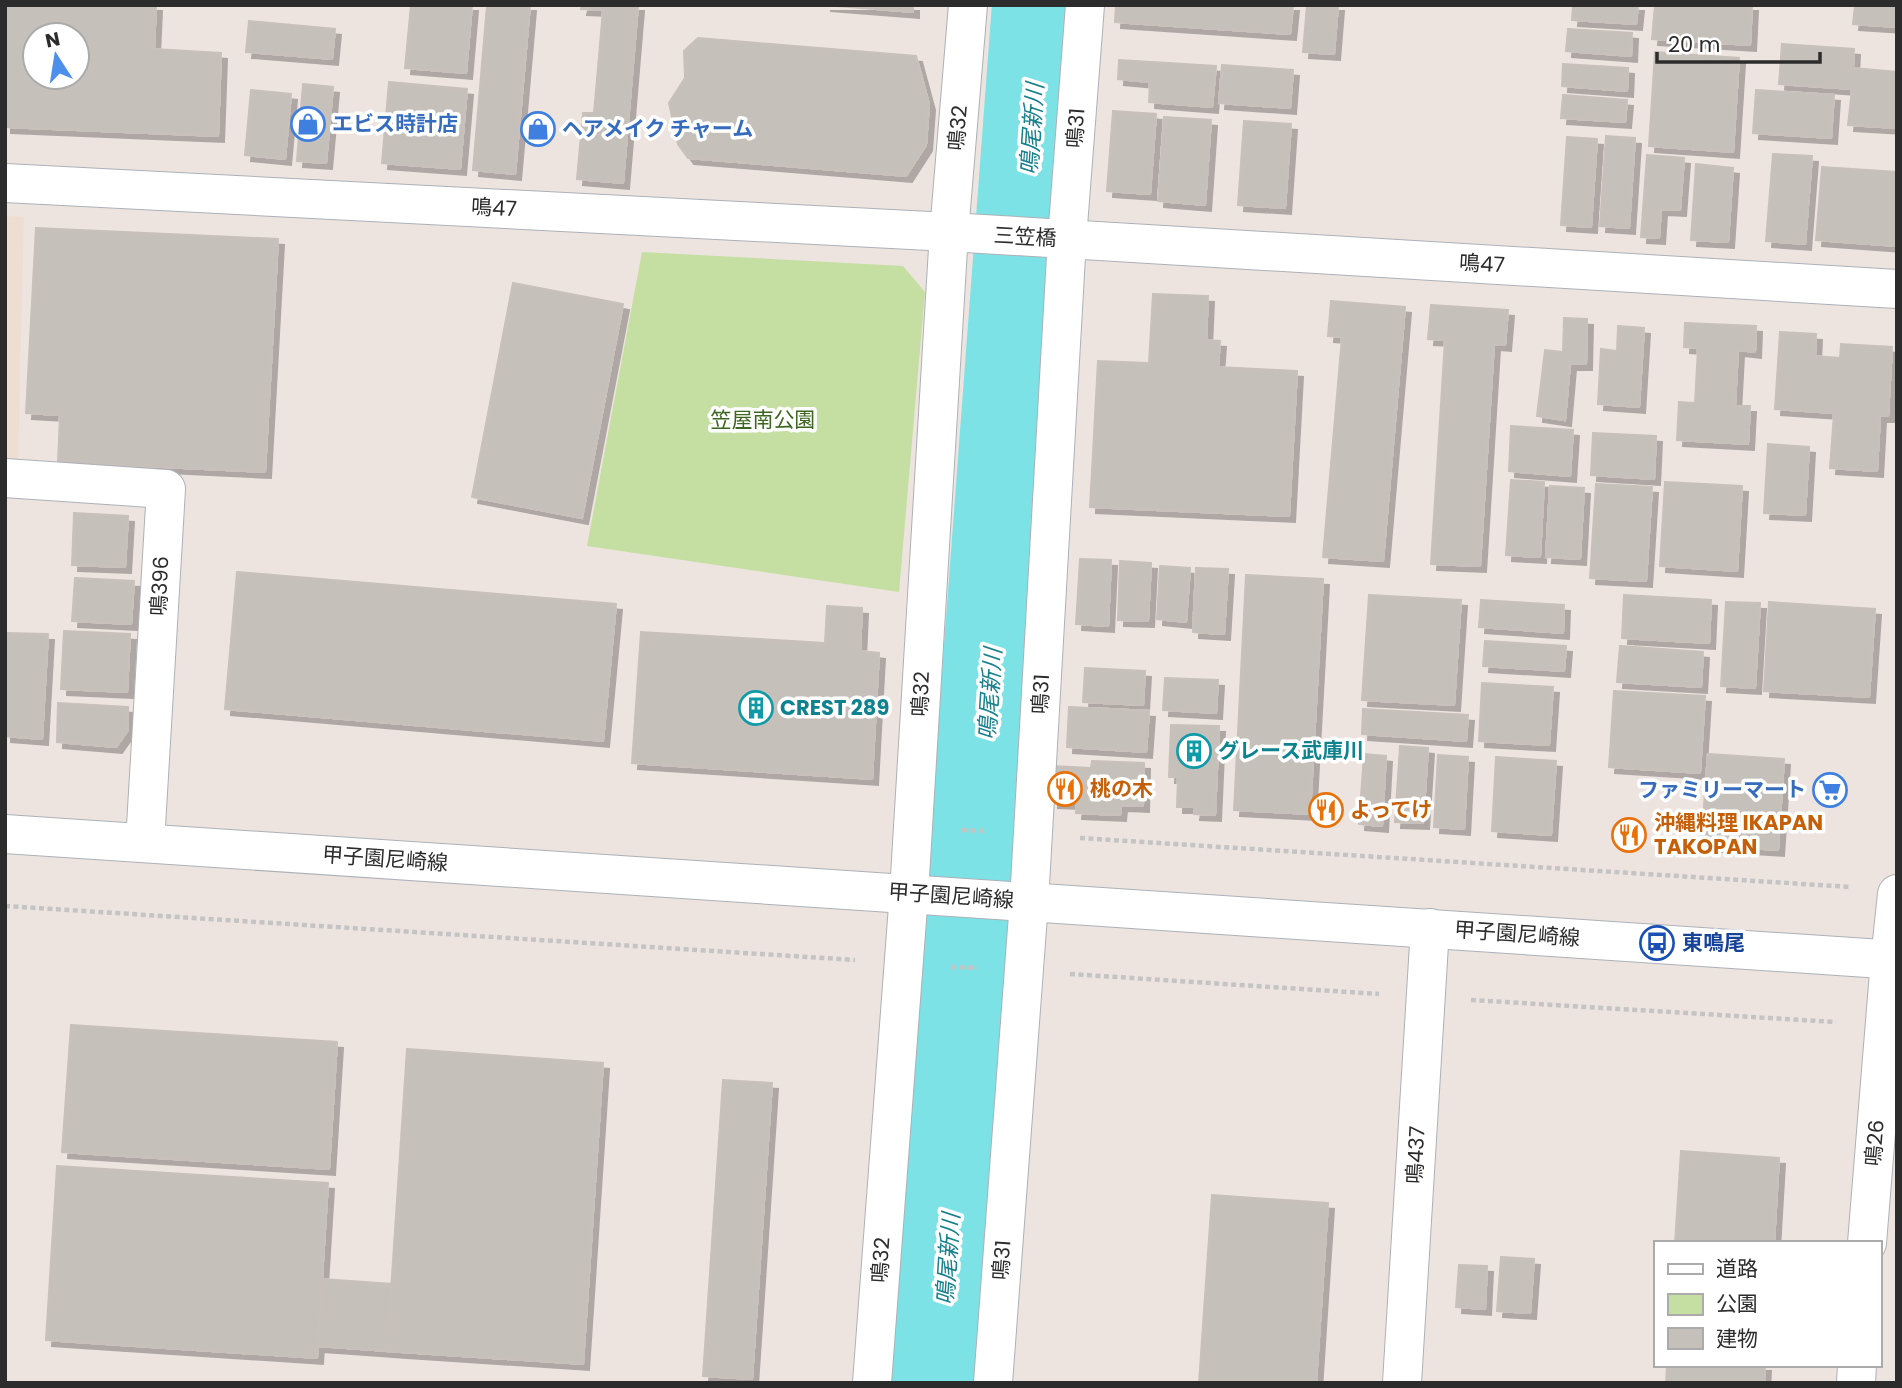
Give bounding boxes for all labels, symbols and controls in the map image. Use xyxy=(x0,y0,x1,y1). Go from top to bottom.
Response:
north arrow xyxy=(21,21,91,91)
scale bar xyxy=(1657,21,1820,65)
text: N xyxy=(43,25,62,55)
text: 20 m xyxy=(1668,30,1721,59)
water label: 鳴尾新川 xyxy=(1013,79,1051,176)
street label: 鳴32 xyxy=(941,104,974,152)
shop icon: エビス時計店 xyxy=(289,105,327,143)
street label: 鳴31 xyxy=(1060,107,1091,149)
place label: エビス時計店 xyxy=(332,109,458,138)
shop icon: ヘアメイク チャーム xyxy=(519,110,557,148)
place label: ヘアメイク チャーム xyxy=(562,114,753,143)
street label: 鳴47 xyxy=(470,192,518,223)
street label: 三笠橋 xyxy=(993,220,1057,253)
street label: 鳴47 xyxy=(1458,248,1506,279)
park label: 笠屋南公園 xyxy=(711,405,816,434)
street label: 鳴396 xyxy=(143,555,176,617)
water label: 鳴尾新川 xyxy=(971,644,1009,741)
street label: 鳴32 xyxy=(905,671,936,717)
street label: 鳴31 xyxy=(1025,673,1056,715)
building icon: CREST 289 xyxy=(737,689,775,727)
place label: CREST 289 xyxy=(780,693,889,722)
building icon: グレース武庫川 xyxy=(1175,732,1213,770)
place label: グレース武庫川 xyxy=(1218,736,1364,765)
restaurant icon: 桃の木 xyxy=(1046,770,1084,808)
supermarket icon: ファミリーマート xyxy=(1811,771,1849,809)
place label: 桃の木 xyxy=(1090,774,1153,803)
place label: ファミリーマート xyxy=(1638,775,1806,804)
restaurant icon: よってけ xyxy=(1307,791,1345,829)
place label: よってけ xyxy=(1350,795,1432,824)
place label: 沖縄料理 IKAPAN TAKOPAN xyxy=(1654,808,1823,861)
restaurant icon: 沖縄料理 IKAPAN TAKOPAN xyxy=(1610,816,1648,854)
street label: 甲子園尼崎線 xyxy=(321,840,449,877)
street label: 甲子園尼崎線 xyxy=(887,877,1015,914)
street label: 甲子園尼崎線 xyxy=(1453,915,1581,952)
bus stop icon: 東鳴尾 xyxy=(1638,924,1676,962)
place label: 東鳴尾 xyxy=(1682,928,1745,957)
street label: 鳴26 xyxy=(1858,1119,1891,1167)
street label: 鳴437 xyxy=(1400,1125,1431,1185)
water label: 鳴尾新川 xyxy=(929,1209,967,1306)
street label: 鳴32 xyxy=(864,1236,897,1284)
street label: 鳴31 xyxy=(986,1239,1017,1281)
legend xyxy=(1654,1241,1881,1367)
text: 道路 xyxy=(1716,1254,1758,1283)
text: 公園 xyxy=(1716,1289,1758,1318)
text: 建物 xyxy=(1716,1324,1758,1353)

